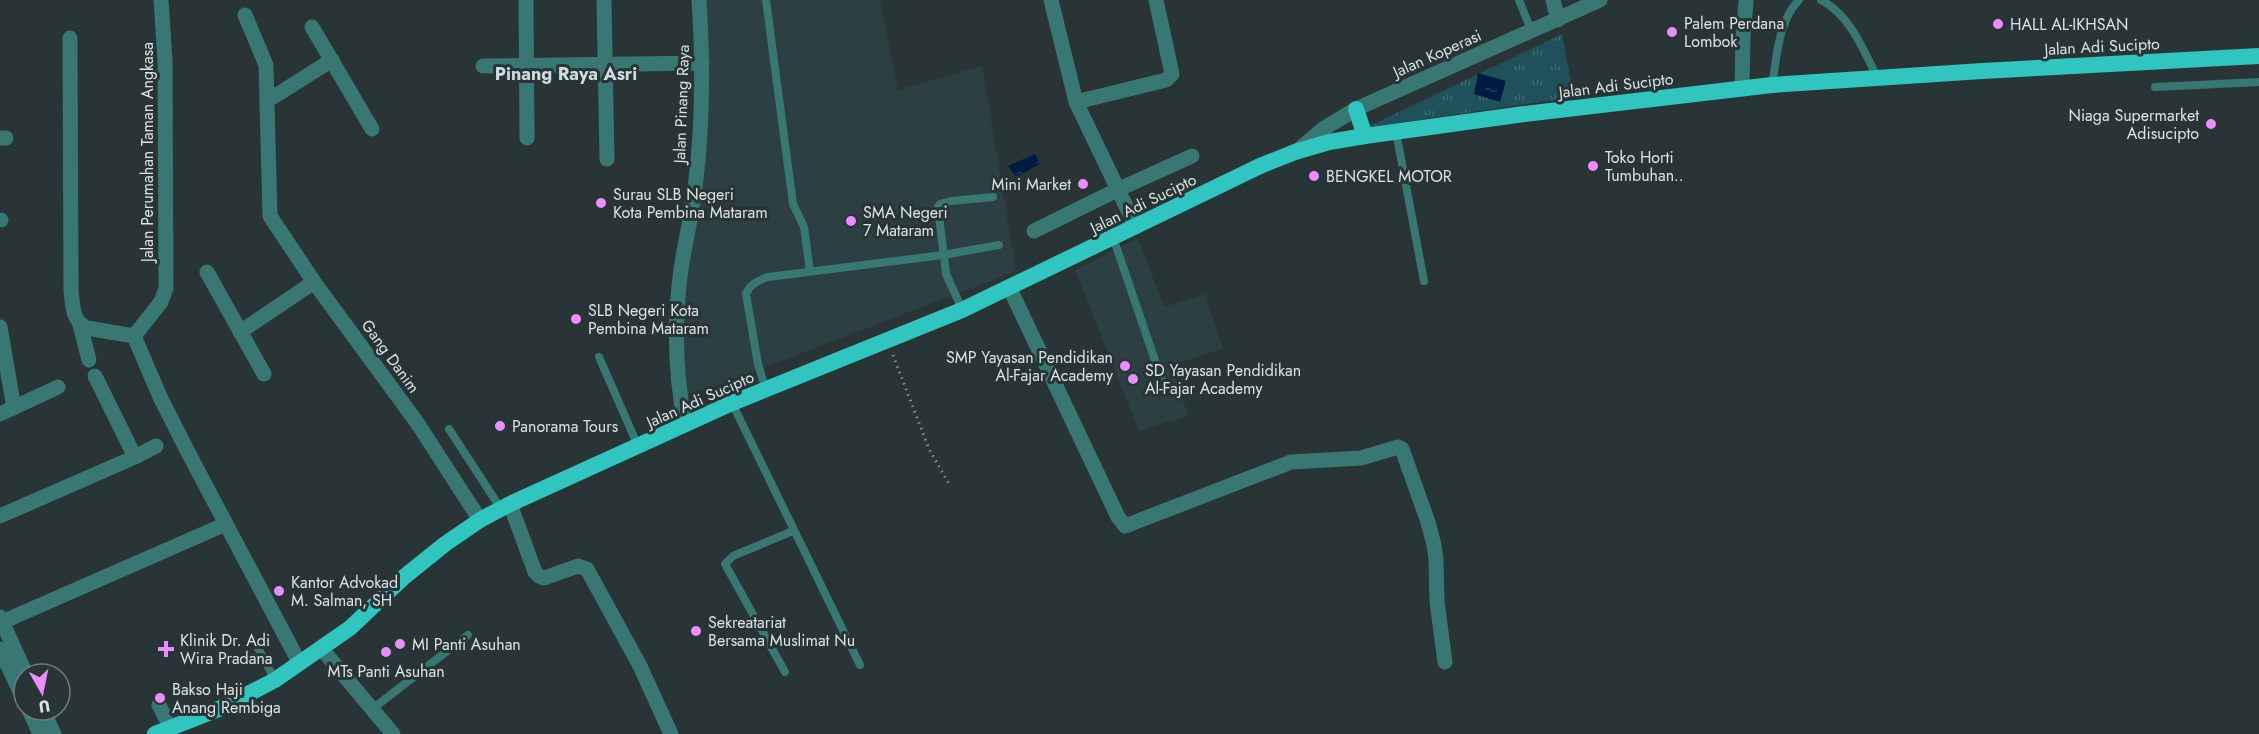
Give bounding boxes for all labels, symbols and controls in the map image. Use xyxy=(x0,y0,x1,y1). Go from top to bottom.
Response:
place label: Palem Perdana Lombok xyxy=(1684,12,1784,53)
place label: HALL AL-IKHSAN xyxy=(2010,13,2128,36)
marker: HALL AL-IKHSAN xyxy=(1991,17,2005,31)
street label: Jalan Koperasi xyxy=(1388,24,1485,84)
marker: Palem Perdana Lombok xyxy=(1665,25,1679,39)
street label: Jalan Adi Sucipto xyxy=(2042,32,2161,61)
street label: Jalan Perumahan Taman Angkasa xyxy=(136,42,159,264)
street label: Jalan Pinang Raya xyxy=(668,44,695,166)
district label: Pinang Raya Asri xyxy=(495,61,637,87)
street label: Jalan Adi Sucipto xyxy=(1555,67,1675,104)
place label: Niaga Supermarket Adisucipto xyxy=(2069,104,2199,145)
marker: Niaga Supermarket Adisucipto xyxy=(2204,117,2218,131)
place label: Toko Horti Tumbuhan.. xyxy=(1605,146,1684,187)
marker: Toko Horti Tumbuhan.. xyxy=(1586,159,1600,173)
place label: BENGKEL MOTOR xyxy=(1326,165,1452,188)
street label: Jalan Adi Sucipto xyxy=(1085,168,1200,240)
marker: BENGKEL MOTOR xyxy=(1307,169,1321,183)
place label: Mini Market xyxy=(991,173,1071,196)
marker: Mini Market xyxy=(1076,177,1090,191)
place label: Surau SLB Negeri Kota Pembina Mataram xyxy=(613,183,768,224)
marker: Surau SLB Negeri Kota Pembina Mataram xyxy=(594,196,608,210)
place label: SMA Negeri 7 Mataram xyxy=(863,201,948,242)
marker: SMA Negeri 7 Mataram xyxy=(844,214,858,228)
place label: SLB Negeri Kota Pembina Mataram xyxy=(588,299,709,340)
marker: SLB Negeri Kota Pembina Mataram xyxy=(569,312,583,326)
street label: Gang Danim xyxy=(356,315,425,398)
place label: SMP Yayasan Pendidikan Al-Fajar Academy xyxy=(946,346,1114,387)
marker: SMP Yayasan Pendidikan Al-Fajar Academy xyxy=(1118,359,1132,373)
place label: SD Yayasan Pendidikan Al-Fajar Academy xyxy=(1145,359,1301,400)
street label: Jalan Adi Sucipto xyxy=(641,365,758,434)
marker: SD Yayasan Pendidikan Al-Fajar Academy xyxy=(1126,372,1140,386)
place label: Panorama Tours xyxy=(512,415,618,438)
marker: Panorama Tours xyxy=(493,419,507,433)
place label: Kantor Advokad M. Salman, SH xyxy=(291,571,398,612)
marker: Kantor Advokad M. Salman, SH xyxy=(272,584,286,598)
place label: Sekreatariat Bersama Muslimat Nu xyxy=(708,611,855,652)
marker: Sekreatariat Bersama Muslimat Nu xyxy=(689,624,703,638)
place label: Klinik Dr. Adi Wira Pradana xyxy=(180,629,273,670)
place label: MI Panti Asuhan xyxy=(412,633,521,656)
marker: MI Panti Asuhan xyxy=(393,637,407,651)
marker: Klinik Dr. Adi Wira Pradana xyxy=(157,640,175,658)
marker: MTs Panti Asuhan xyxy=(379,645,393,659)
place label: MTs Panti Asuhan xyxy=(327,660,445,683)
north arrow xyxy=(12,662,72,722)
place label: Bakso Haji Anang Rembiga xyxy=(172,678,281,719)
marker: Bakso Haji Anang Rembiga xyxy=(153,691,167,705)
text: U xyxy=(37,694,52,719)

